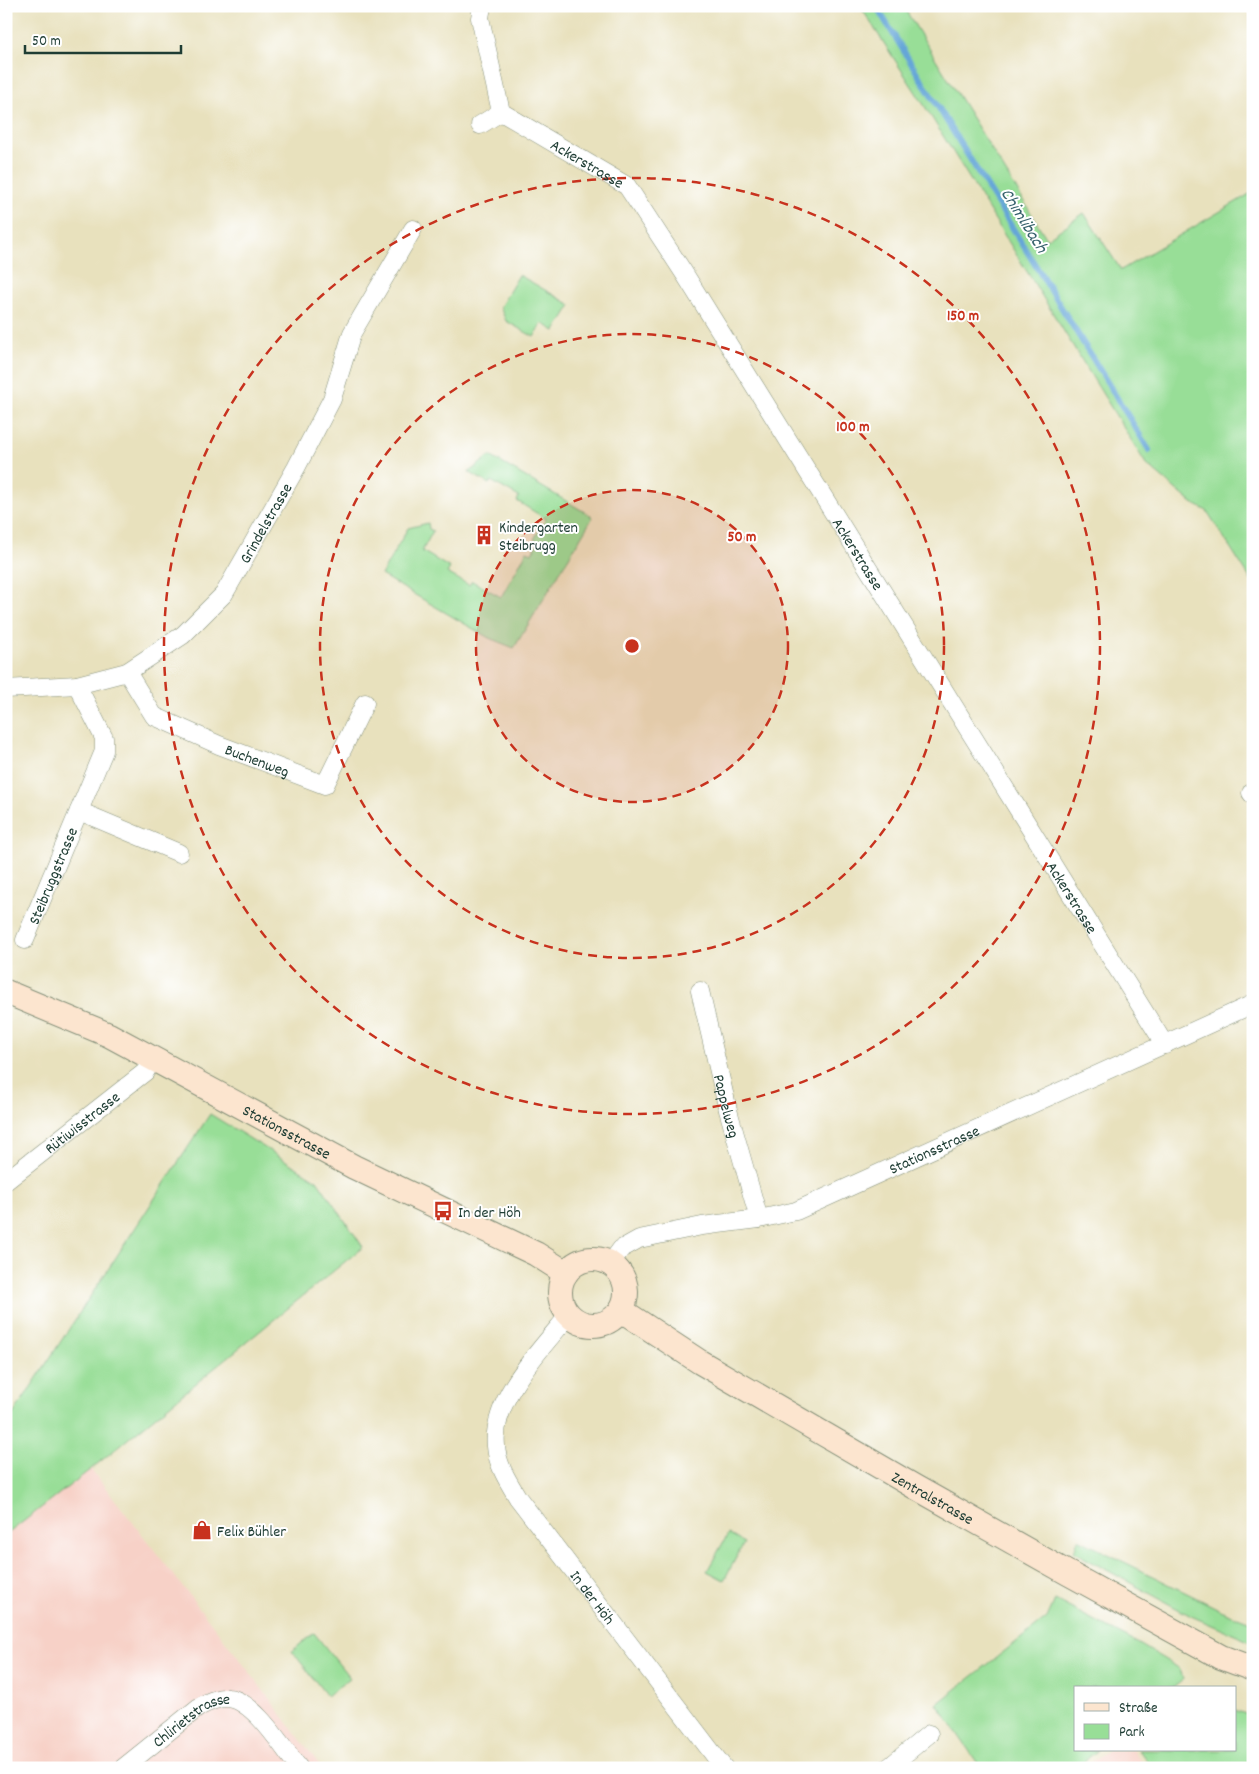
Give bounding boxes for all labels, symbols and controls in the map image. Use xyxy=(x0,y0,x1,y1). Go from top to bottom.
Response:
scale bar xyxy=(25,22,181,54)
text: 50 m xyxy=(32,31,61,53)
street label: Ackerstrasse xyxy=(545,135,627,196)
water label: Chimlibach xyxy=(993,184,1053,259)
text: 150 m xyxy=(947,306,979,328)
text: 100 m xyxy=(836,417,870,439)
street label: Grindelstrasse xyxy=(235,479,299,568)
street label: Ackerstrasse xyxy=(825,514,888,595)
place label: Kindergarten Steibrugg xyxy=(499,517,578,558)
building icon: Kindergarten Steibrugg xyxy=(473,524,495,546)
text: 50 m xyxy=(728,527,756,549)
centre of rings xyxy=(623,637,641,655)
street label: Buchenweg xyxy=(221,739,292,784)
street label: Steibruggstrasse xyxy=(24,824,85,929)
street label: Ackerstrasse xyxy=(1039,858,1102,939)
street label: Pappelweg xyxy=(706,1072,744,1141)
street label: Rütiwisstrasse xyxy=(40,1087,126,1161)
street label: Stationsstrasse xyxy=(238,1100,334,1166)
street label: Stationsstrasse xyxy=(886,1120,984,1181)
bus stop icon: In der Höh xyxy=(432,1200,454,1222)
place label: In der Höh xyxy=(458,1202,521,1225)
street label: Zentralstrasse xyxy=(886,1467,977,1532)
shop icon: Felix Bühler xyxy=(191,1519,213,1541)
place label: Felix Bühler xyxy=(217,1521,286,1544)
street label: In der Höh xyxy=(563,1566,620,1630)
legend xyxy=(1074,1686,1236,1752)
street label: Chlirietstrasse xyxy=(148,1689,230,1754)
text: Straße xyxy=(1119,1698,1158,1720)
text: Park xyxy=(1119,1722,1145,1744)

